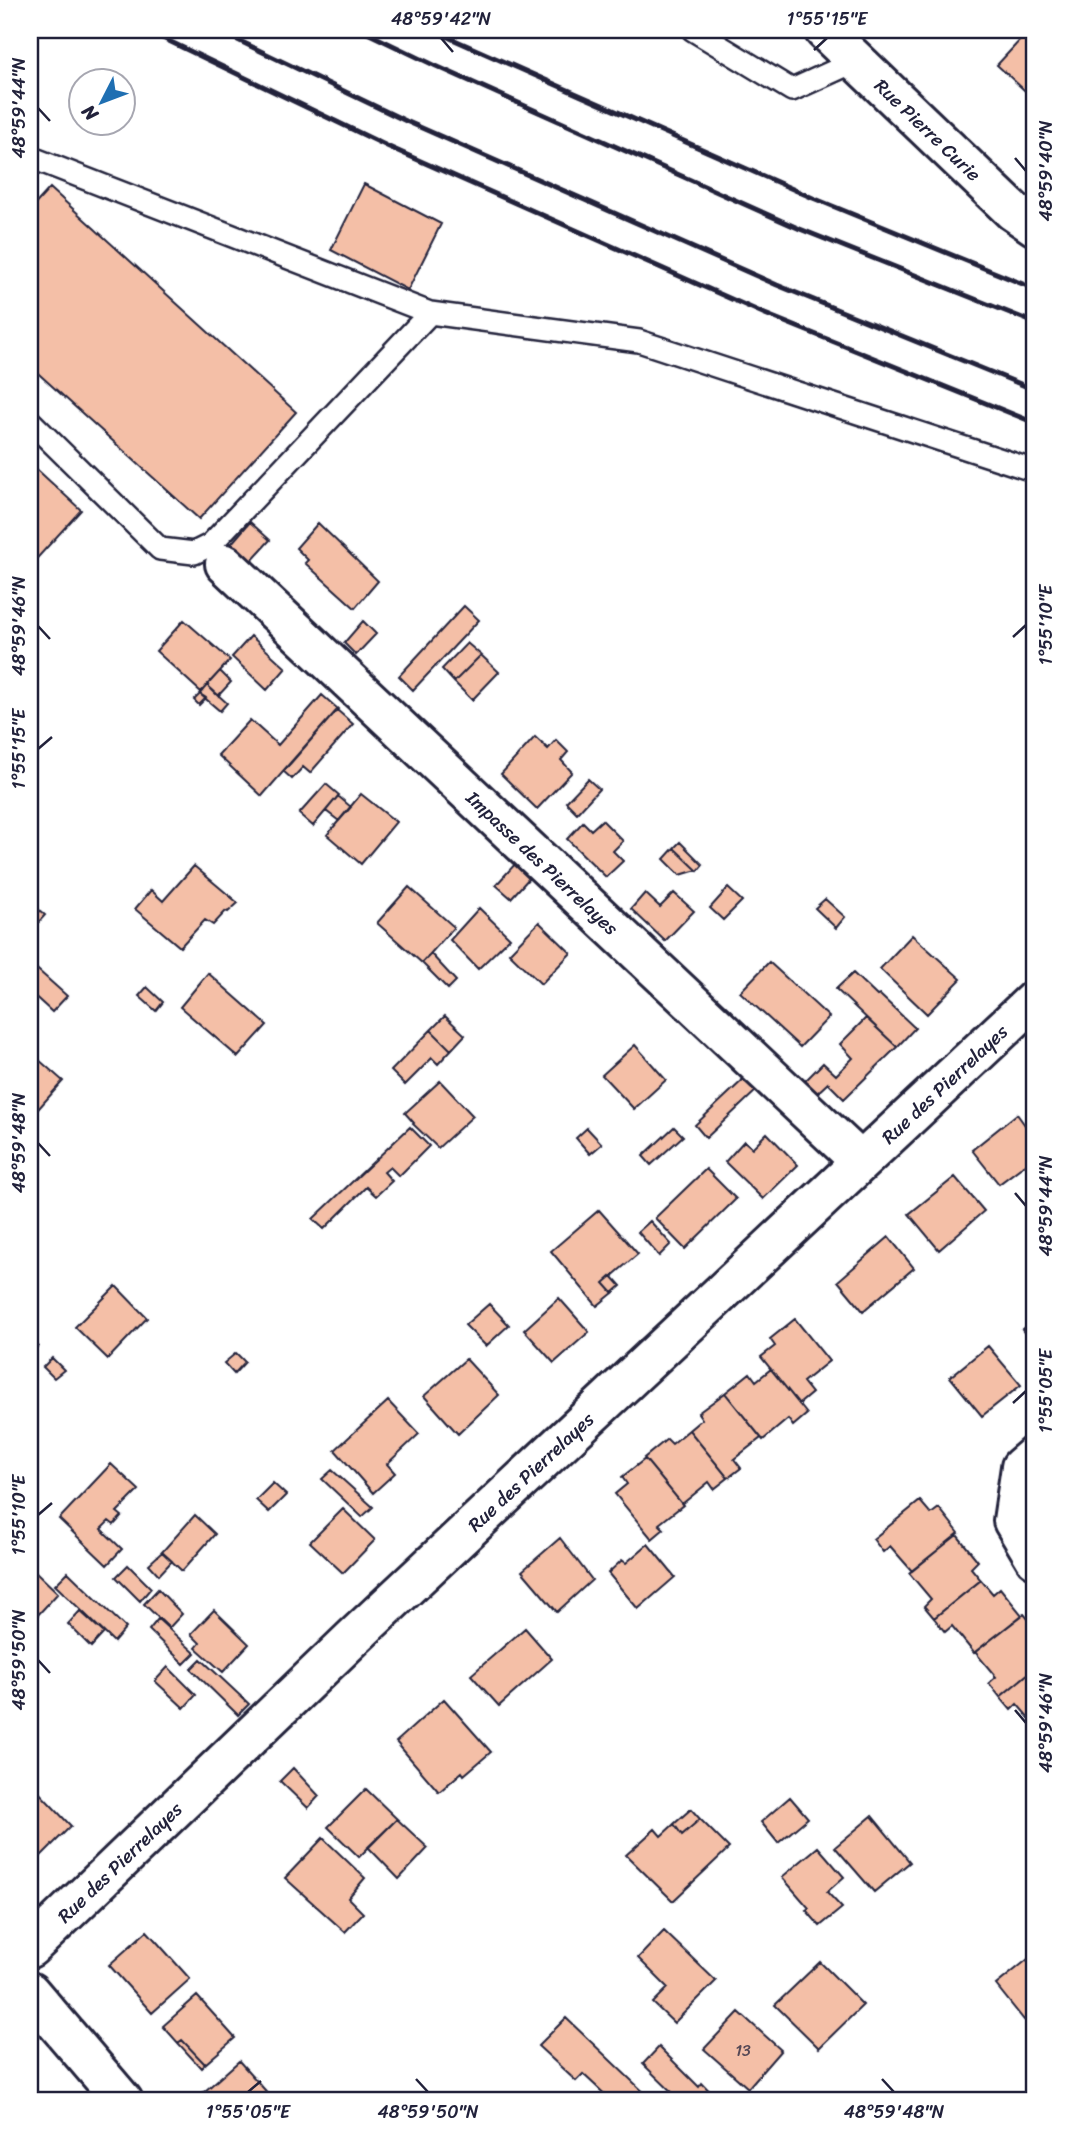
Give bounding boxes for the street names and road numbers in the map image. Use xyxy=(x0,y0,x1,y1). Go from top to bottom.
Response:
street label: Rue Pierre Curie xyxy=(866,70,989,190)
street label: Impasse des Pierrelayes xyxy=(458,782,627,944)
street label: Rue des Pierrelayes xyxy=(874,1016,1016,1152)
street label: Rue des Pierrelayes xyxy=(460,1404,602,1540)
street label: Rue des Pierrelayes xyxy=(49,1794,191,1931)

